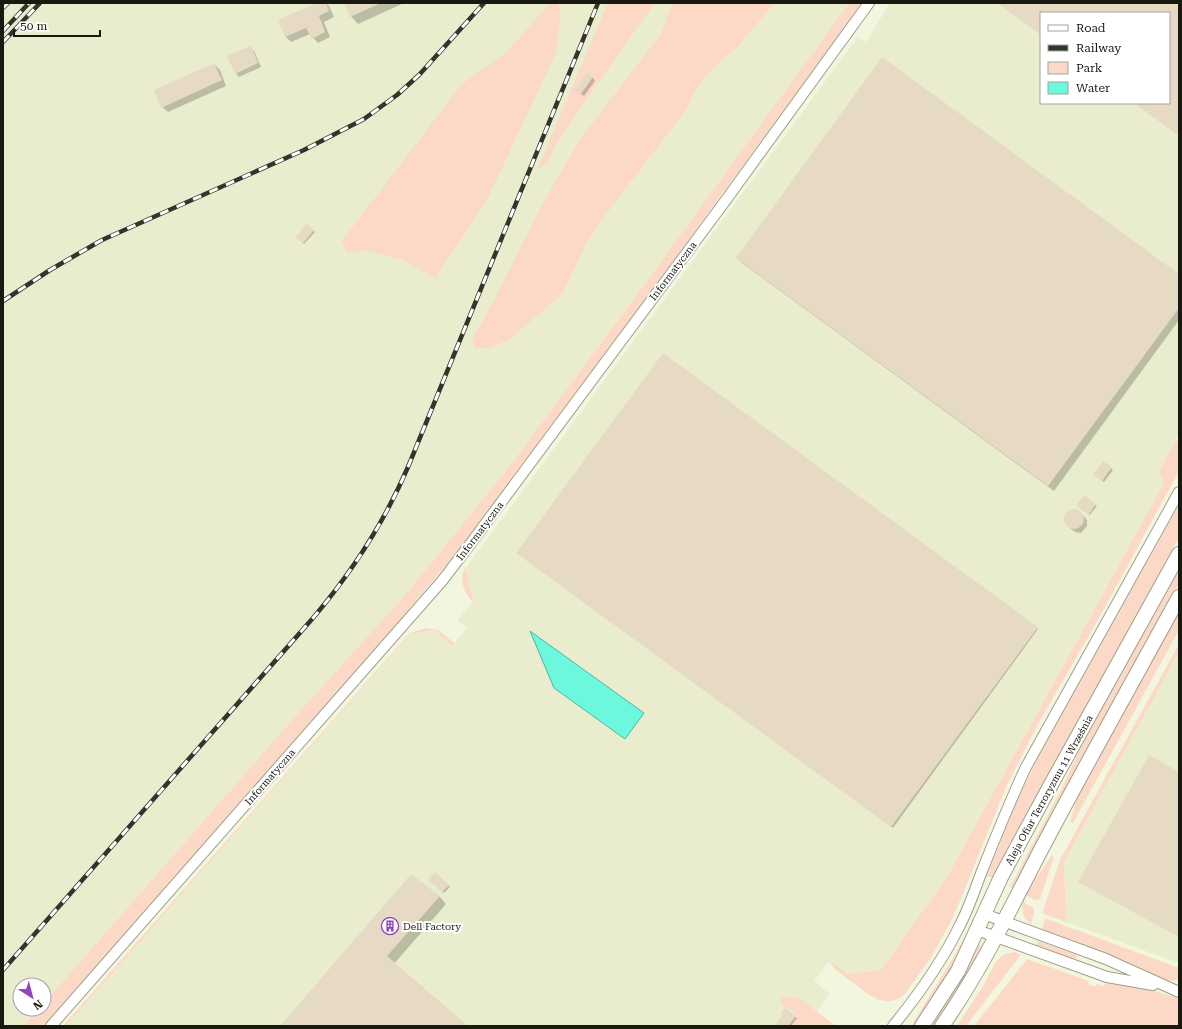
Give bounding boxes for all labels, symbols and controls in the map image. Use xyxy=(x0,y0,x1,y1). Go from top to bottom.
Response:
scale bar xyxy=(14,12,100,38)
legend xyxy=(1040,12,1170,104)
text: 50 m xyxy=(20,19,47,33)
text: Road xyxy=(1076,21,1106,35)
text: Railway xyxy=(1076,41,1122,55)
text: Park xyxy=(1076,61,1103,75)
text: Water xyxy=(1076,81,1110,95)
street label: Informatyczna xyxy=(647,239,699,302)
street label: Informatyczna xyxy=(454,499,506,562)
street label: Aleja Ofiar Terroryzmu 11 Września xyxy=(1003,713,1095,867)
street label: Informatyczna xyxy=(243,746,298,807)
building icon: Dell Factory xyxy=(380,916,400,936)
place label: Dell Factory xyxy=(403,921,461,932)
north arrow xyxy=(12,977,52,1017)
text: N xyxy=(30,997,45,1013)

